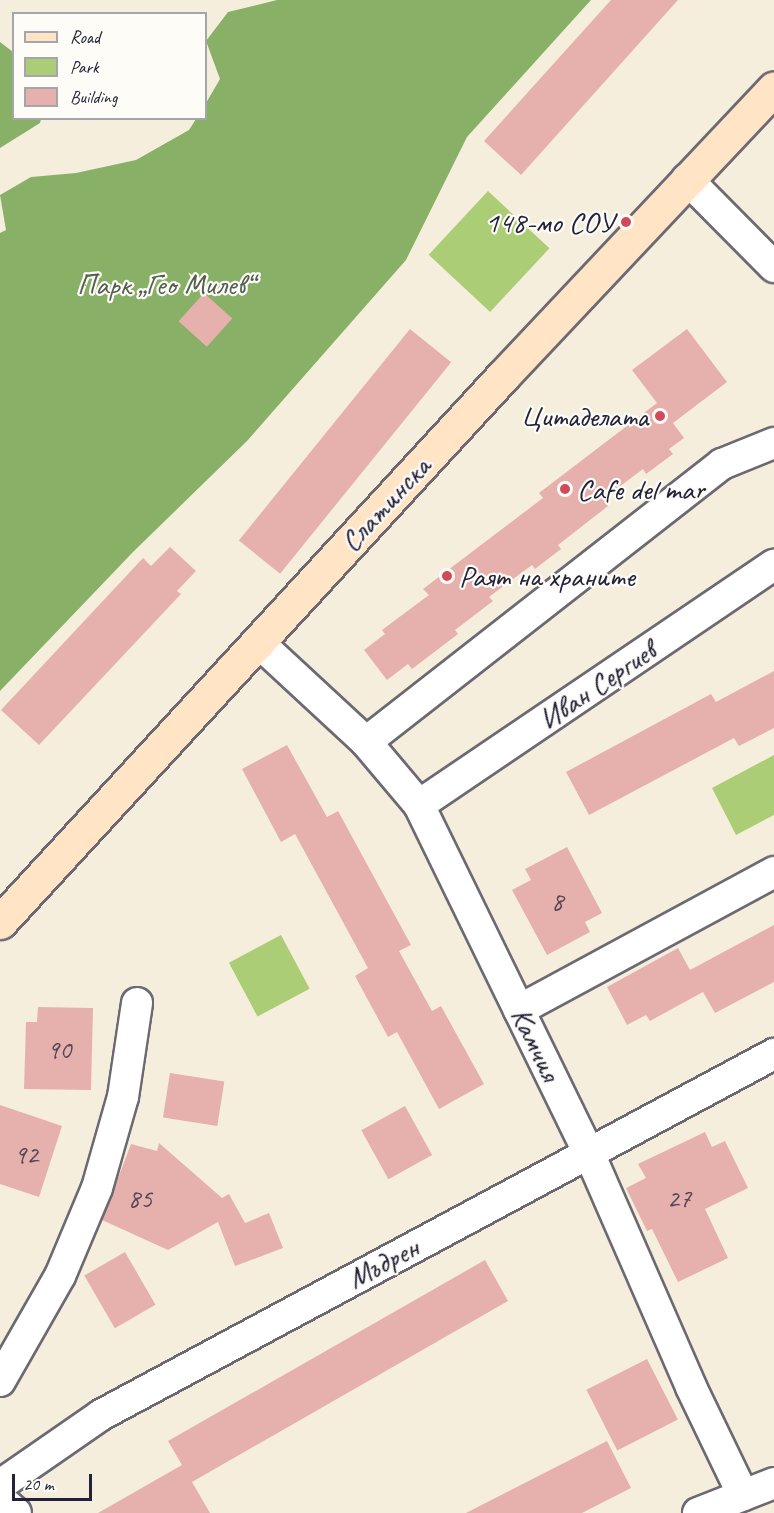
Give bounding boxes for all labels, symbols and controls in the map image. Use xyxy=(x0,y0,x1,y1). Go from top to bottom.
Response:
legend xyxy=(12,12,207,120)
text: Road xyxy=(70,26,100,48)
text: Park xyxy=(70,56,99,78)
text: Building xyxy=(70,86,117,108)
place label: 148-мо СОУ xyxy=(485,204,614,240)
marker: 148-мо СОУ xyxy=(619,215,633,229)
park label: Парк „Гео Милев“ xyxy=(77,266,253,302)
place label: Цитаделата xyxy=(521,398,648,434)
marker: Цитаделата xyxy=(653,409,667,423)
street label: Слатинска xyxy=(332,449,438,559)
place label: Cafe del mar xyxy=(577,471,705,507)
marker: Cafe del mar xyxy=(558,482,572,496)
place label: Раят на храните xyxy=(459,558,635,594)
marker: Раят на храните xyxy=(440,569,454,583)
street label: Иван Сергиев xyxy=(530,632,664,738)
house number: 8 xyxy=(551,886,563,918)
street label: Камчия xyxy=(503,1001,569,1087)
house number: 90 xyxy=(47,1034,71,1066)
house number: 92 xyxy=(14,1139,38,1171)
house number: 85 xyxy=(128,1183,152,1215)
house number: 27 xyxy=(667,1183,691,1215)
street label: Мъдрен xyxy=(341,1229,425,1297)
scale bar xyxy=(15,1462,94,1500)
text: 20 m xyxy=(23,1473,54,1495)

